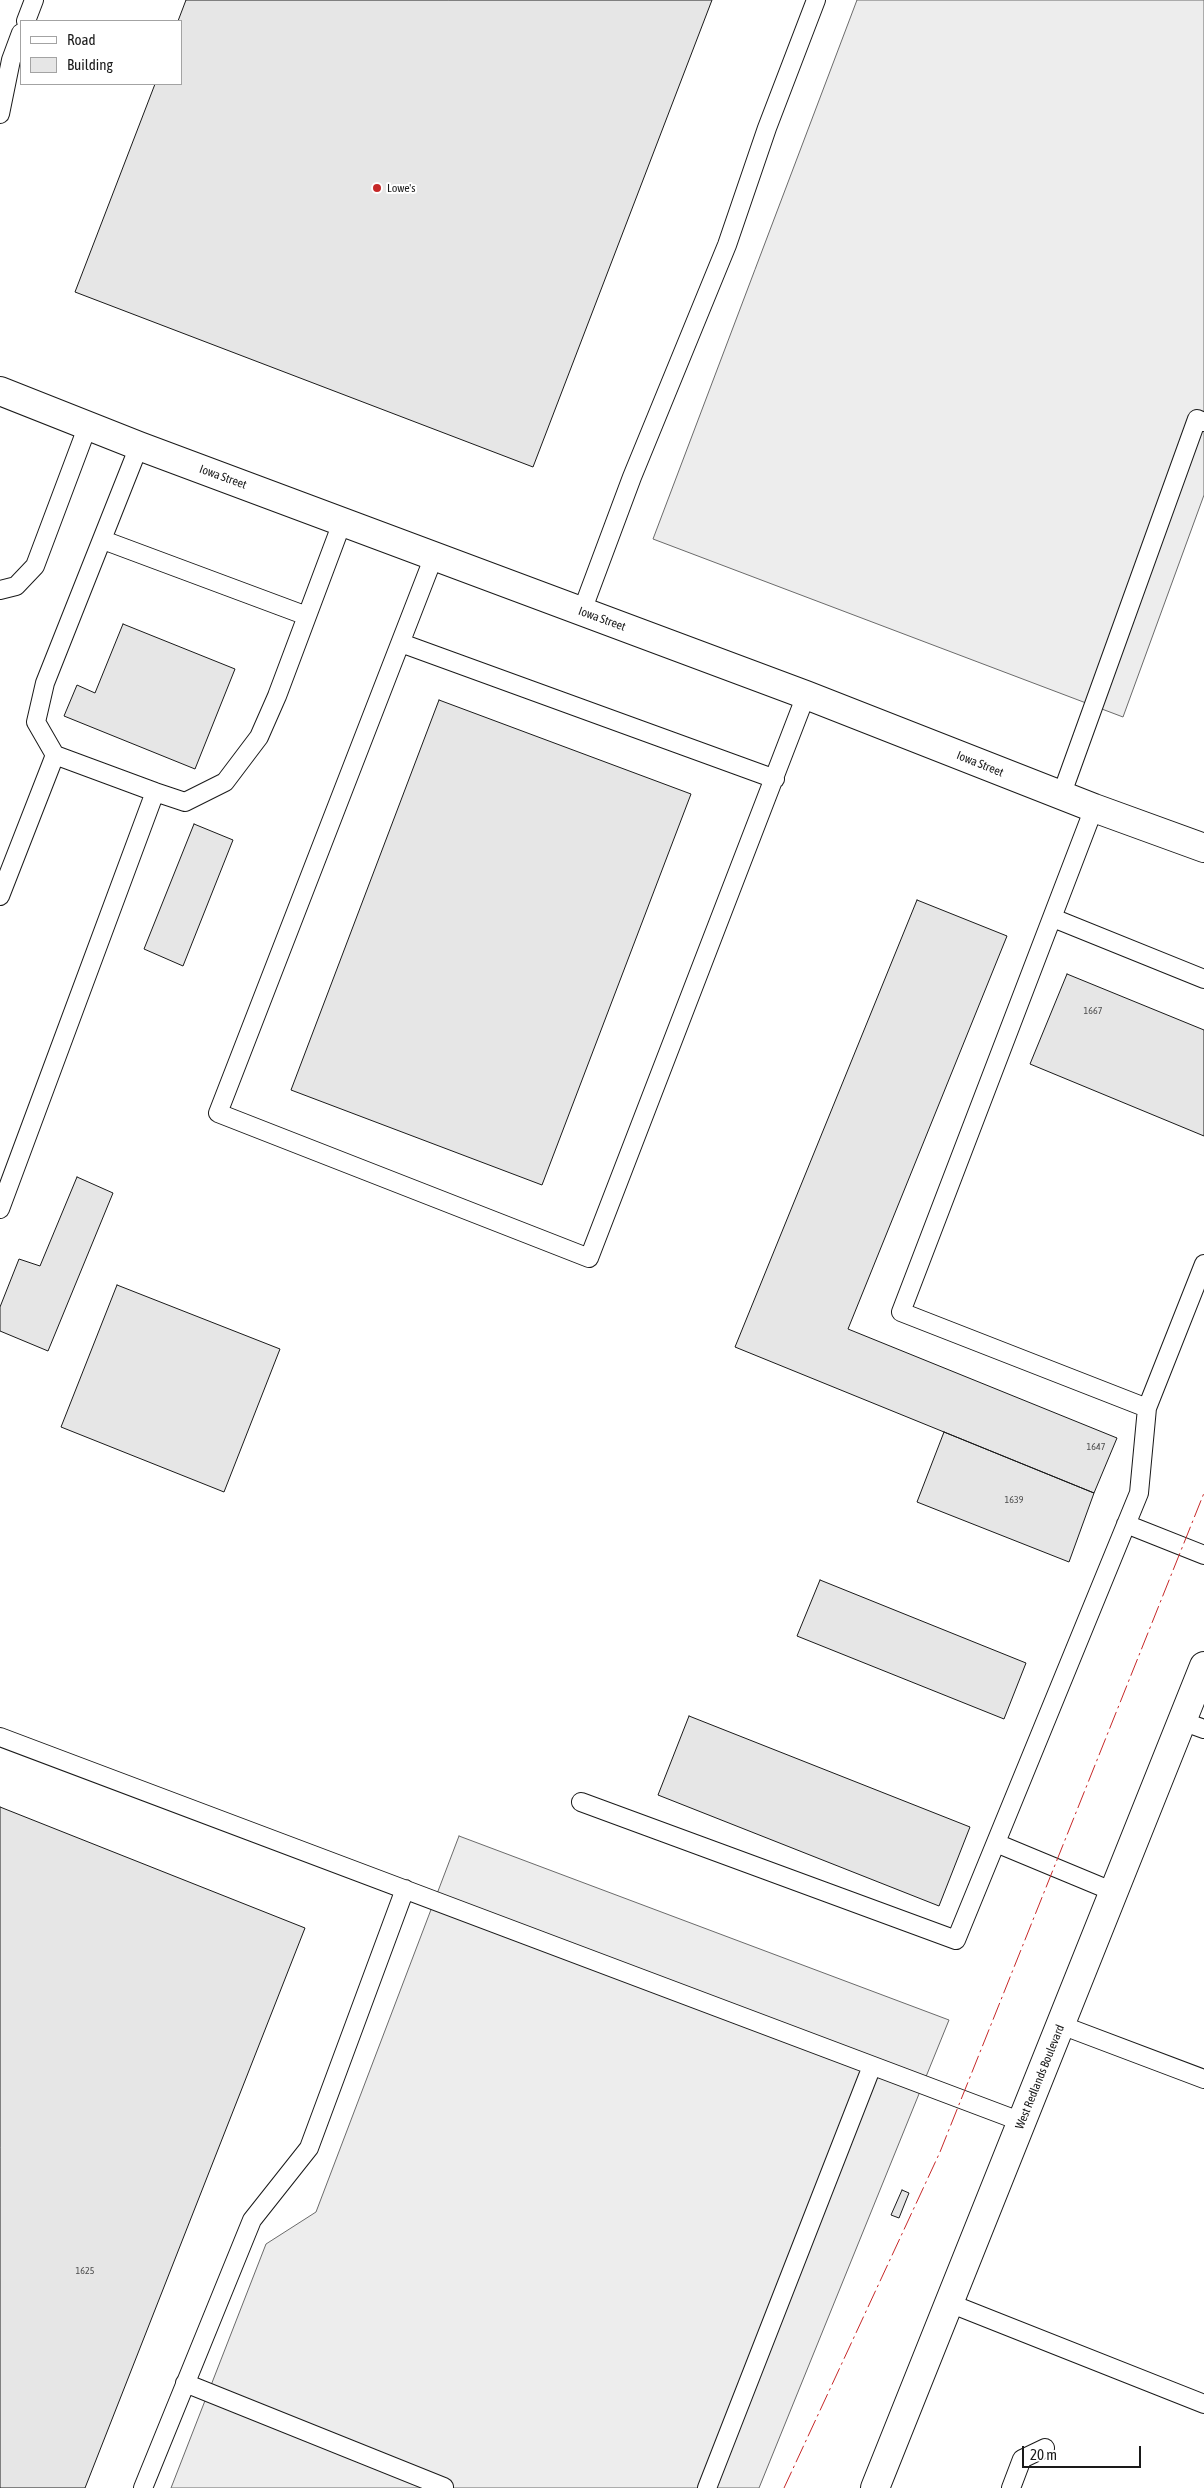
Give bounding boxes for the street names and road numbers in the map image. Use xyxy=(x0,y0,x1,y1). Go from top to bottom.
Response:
street label: Iowa Street xyxy=(197,462,249,492)
street label: Iowa Street xyxy=(576,604,628,634)
street label: Iowa Street xyxy=(955,748,1005,780)
street label: West Redlands Boulevard xyxy=(1012,2023,1068,2131)

